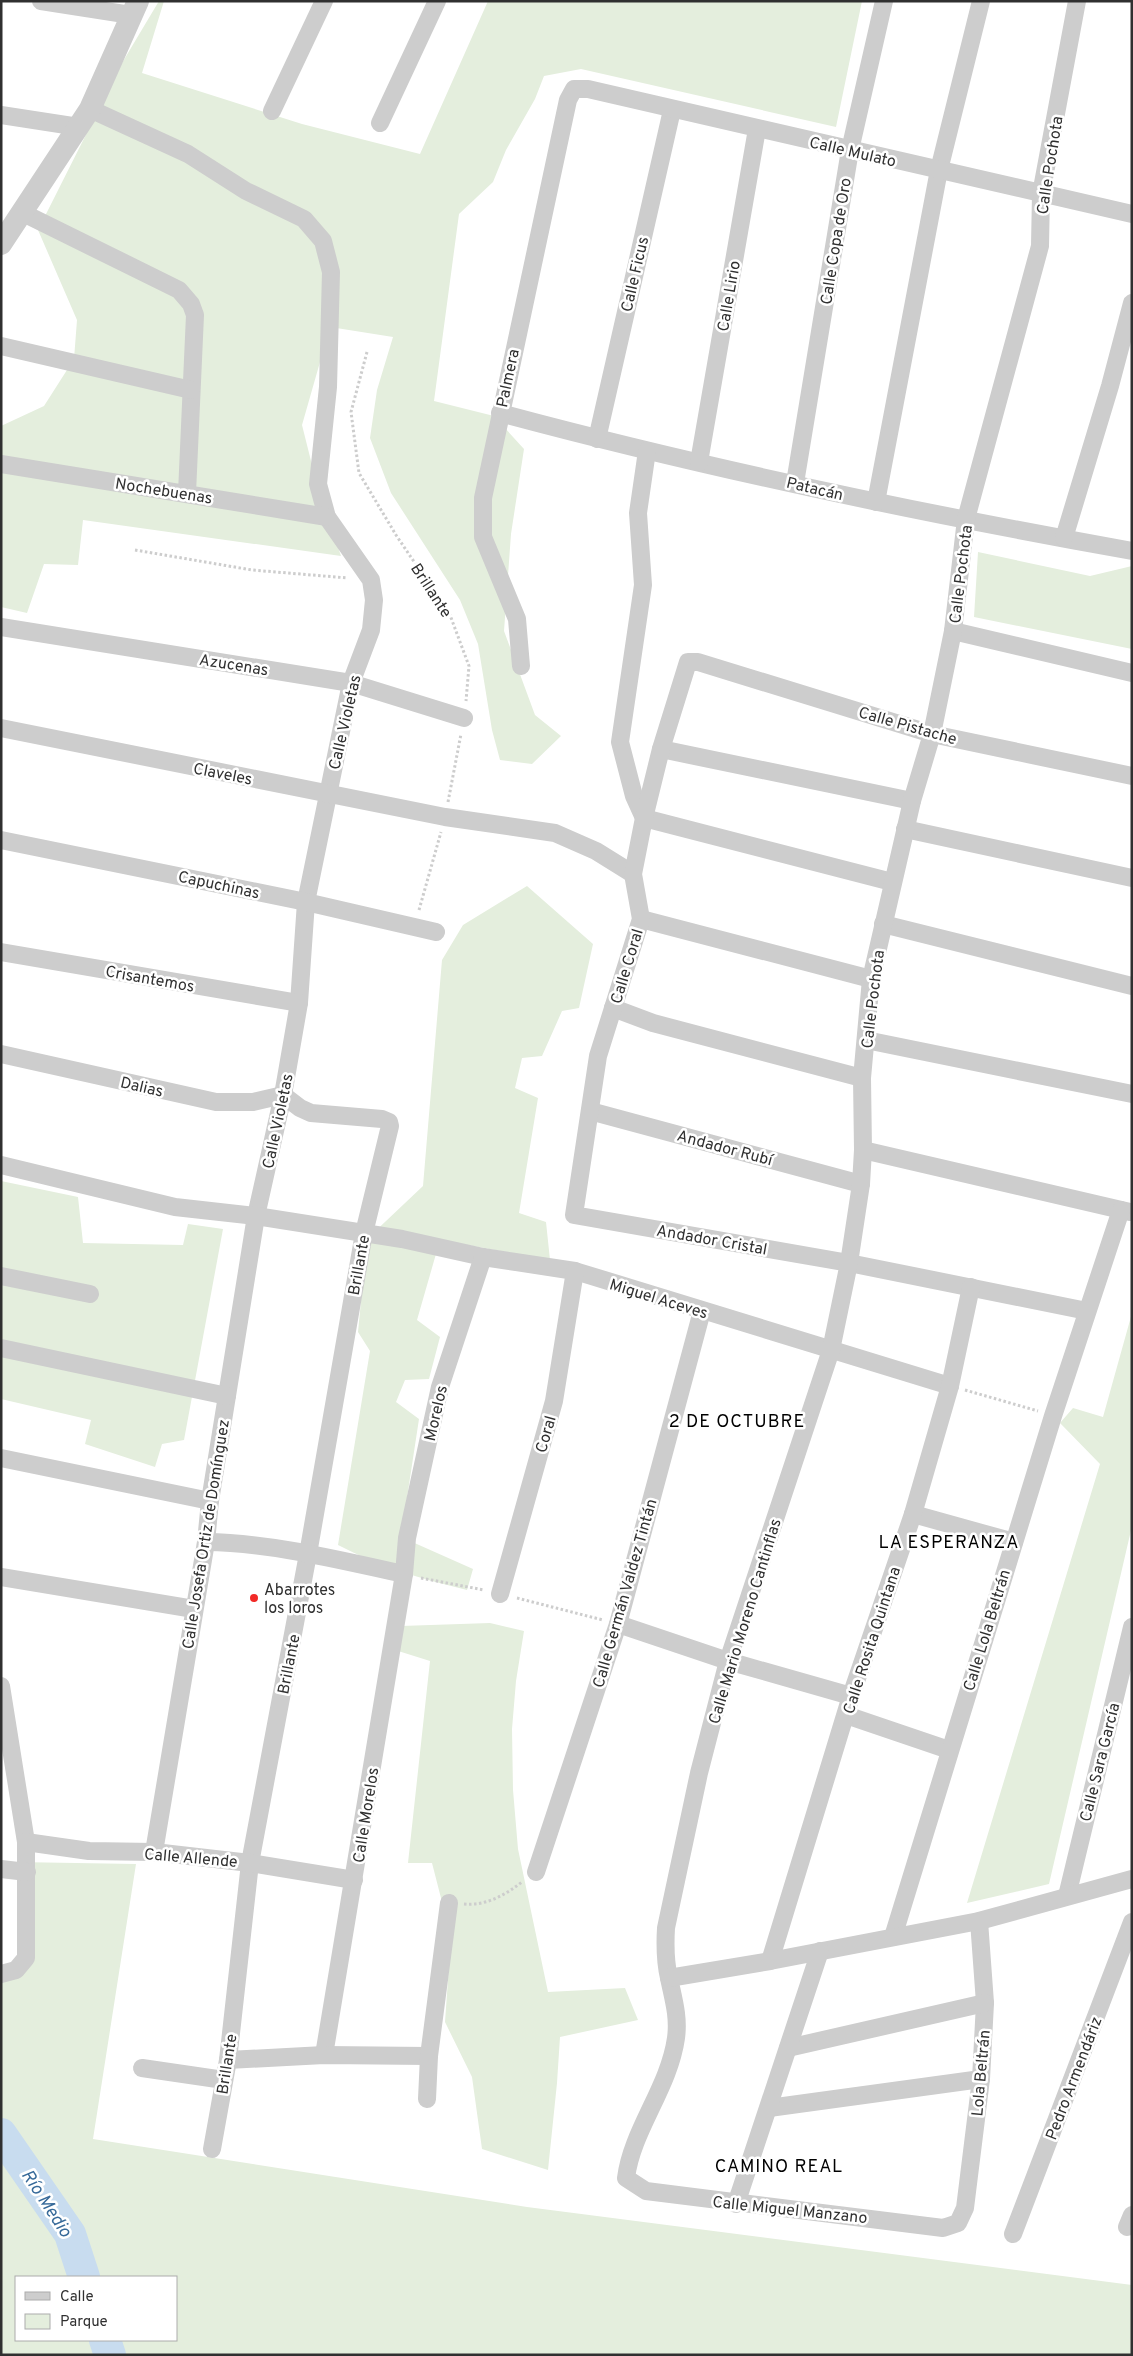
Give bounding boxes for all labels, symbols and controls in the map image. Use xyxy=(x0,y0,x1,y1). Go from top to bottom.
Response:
street label: Calle Pochota xyxy=(1033,115,1069,216)
street label: Calle Mulato xyxy=(807,133,898,173)
street label: Calle Copa de Oro xyxy=(817,176,857,306)
street label: Calle Ficus xyxy=(618,235,654,314)
street label: Calle Lirio xyxy=(714,259,746,333)
street label: Palmera xyxy=(493,347,525,409)
street label: Nochebuenas xyxy=(114,474,214,510)
street label: Patacán xyxy=(784,474,845,506)
street label: Calle Pochota xyxy=(946,524,978,625)
street label: Brillante xyxy=(405,560,455,622)
street label: Azucenas xyxy=(198,651,270,681)
street label: Calle Violetas xyxy=(325,673,367,772)
street label: Calle Pistache xyxy=(856,703,959,751)
street label: Claveles xyxy=(191,759,254,790)
street label: Capuchinas xyxy=(176,868,261,904)
street label: Calle Coral xyxy=(607,927,649,1006)
street label: Calle Pochota xyxy=(858,949,890,1050)
street label: Crisantemos xyxy=(104,962,196,998)
street label: Calle Violetas xyxy=(259,1072,299,1171)
street label: Dalias xyxy=(118,1073,165,1103)
street label: Andador Rubí xyxy=(675,1127,776,1172)
street label: Andador Cristal xyxy=(655,1221,769,1261)
street label: Brillante xyxy=(345,1234,375,1297)
street label: Miguel Aceves xyxy=(607,1275,710,1324)
street label: Morelos xyxy=(421,1384,453,1443)
district label: 2 DE OCTUBRE xyxy=(669,1411,805,1434)
street label: Coral xyxy=(532,1414,562,1455)
street label: Calle Josefa Ortiz de Domínguez xyxy=(179,1418,235,1651)
street label: Calle Germán Valdez Tintán xyxy=(589,1497,663,1690)
street label: Calle Mario Moreno Cantinflas xyxy=(705,1516,787,1727)
district label: LA ESPERANZA xyxy=(878,1532,1020,1555)
street label: Calle Rosita Quintana xyxy=(840,1564,906,1717)
street label: Calle Lola Beltrán xyxy=(960,1567,1016,1694)
place label: Abarrotes los loros xyxy=(264,1581,335,1619)
marker: Abarrotes los loros xyxy=(248,1592,260,1604)
street label: Brillante xyxy=(274,1633,306,1696)
street label: Calle Sara García xyxy=(1077,1701,1125,1824)
street label: Calle Morelos xyxy=(350,1766,384,1864)
street label: Calle Allende xyxy=(143,1845,238,1873)
street label: Pedro Armendáriz xyxy=(1042,2014,1108,2143)
street label: Lola Beltrán xyxy=(968,2029,996,2117)
street label: Brillante xyxy=(213,2033,243,2096)
district label: CAMINO REAL xyxy=(715,2156,843,2179)
water label: Río Medio xyxy=(15,2165,76,2243)
street label: Calle Miguel Manzano xyxy=(711,2193,868,2229)
legend xyxy=(15,2276,178,2341)
text: Calle xyxy=(60,2288,94,2307)
text: Parque xyxy=(60,2313,108,2332)

